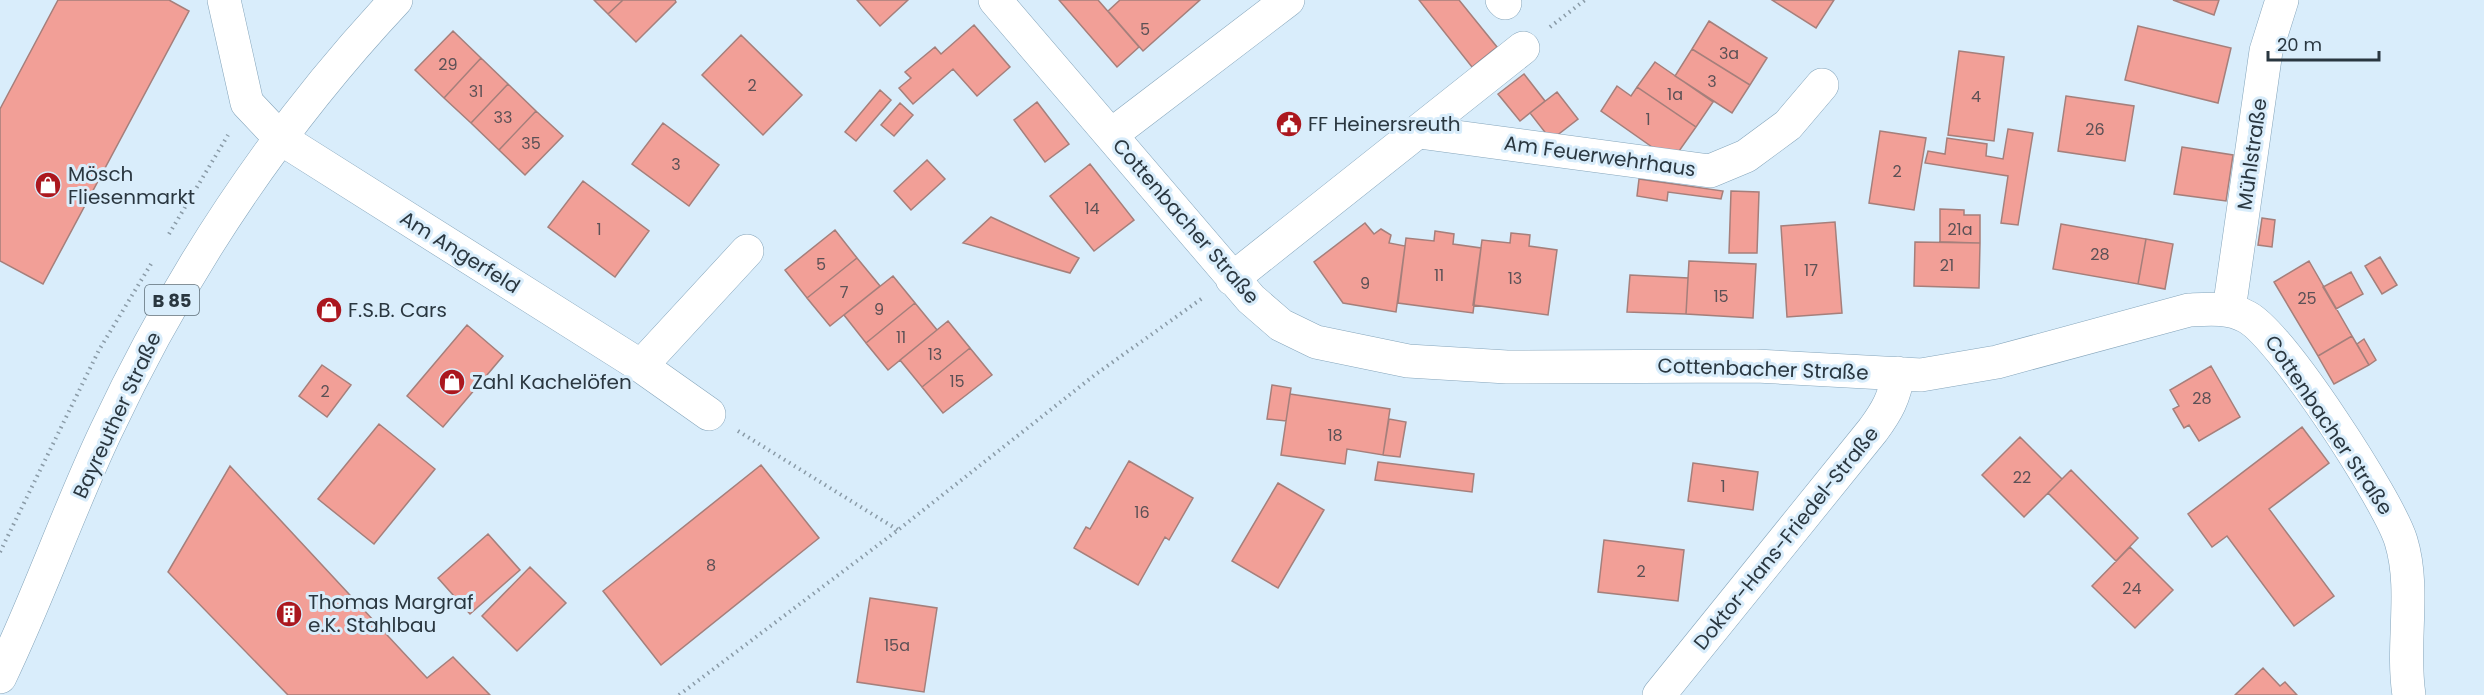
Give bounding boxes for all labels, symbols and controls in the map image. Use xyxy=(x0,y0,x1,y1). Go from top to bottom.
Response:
house number: 5 xyxy=(1140,18,1150,41)
scale bar xyxy=(2268,24,2379,62)
text: 20 m xyxy=(2277,32,2322,57)
house number: 3a xyxy=(1719,42,1739,65)
house number: 29 xyxy=(438,53,458,76)
house number: 3 xyxy=(1707,70,1717,93)
house number: 2 xyxy=(747,74,757,97)
house number: 31 xyxy=(469,80,483,103)
house number: 1a xyxy=(1667,83,1683,106)
house number: 4 xyxy=(1971,85,1981,108)
street label: Mühlstraße xyxy=(2230,96,2274,212)
house number: 33 xyxy=(494,106,512,129)
house number: 1 xyxy=(1645,108,1651,131)
public building icon: FF Heinersreuth xyxy=(1274,109,1304,139)
place label: FF Heinersreuth xyxy=(1308,110,1461,138)
house number: 26 xyxy=(2085,118,2105,141)
street label: Am Feuerwehrhaus xyxy=(1502,129,1698,183)
house number: 35 xyxy=(521,132,541,155)
street label: Cottenbacher Straße xyxy=(1106,132,1266,310)
house number: 3 xyxy=(671,153,681,176)
place label: Mösch Fliesenmarkt xyxy=(68,160,195,211)
house number: 2 xyxy=(1892,160,1902,183)
shop icon: Mösch Fliesenmarkt xyxy=(33,170,63,200)
house number: 14 xyxy=(1084,197,1100,220)
street label: Am Angerfeld xyxy=(395,204,525,300)
house number: 1 xyxy=(596,218,602,241)
house number: 21a xyxy=(1947,218,1973,241)
house number: 28 xyxy=(2090,243,2110,266)
house number: 5 xyxy=(816,253,826,276)
house number: 21 xyxy=(1940,254,1954,277)
house number: 17 xyxy=(1804,259,1818,282)
house number: 11 xyxy=(1434,264,1444,287)
house number: 13 xyxy=(1508,267,1522,290)
house number: 9 xyxy=(1360,272,1370,295)
house number: 7 xyxy=(840,281,849,304)
road number: B 85 xyxy=(145,285,199,315)
house number: 15 xyxy=(1713,285,1729,308)
house number: 25 xyxy=(2297,287,2317,310)
shop icon: F.S.B. Cars xyxy=(314,295,344,325)
place label: F.S.B. Cars xyxy=(348,296,447,324)
house number: 9 xyxy=(874,298,884,321)
house number: 11 xyxy=(896,326,906,349)
street label: Bayreuther Straße xyxy=(66,327,168,503)
street label: Cottenbacher Straße xyxy=(2258,330,2400,520)
house number: 13 xyxy=(928,343,942,366)
street label: Cottenbacher Straße xyxy=(1657,351,1869,387)
shop icon: Zahl Kachelöfen xyxy=(437,367,467,397)
place label: Zahl Kachelöfen xyxy=(472,368,632,396)
house number: 15 xyxy=(949,370,965,393)
house number: 2 xyxy=(320,380,330,403)
house number: 28 xyxy=(2192,387,2212,410)
street label: Doktor-Hans-Friedel-Straße xyxy=(1687,420,1885,656)
house number: 18 xyxy=(1327,424,1343,447)
house number: 22 xyxy=(2013,466,2031,489)
house number: 1 xyxy=(1720,475,1726,498)
house number: 16 xyxy=(1134,501,1150,524)
house number: 8 xyxy=(706,554,716,577)
house number: 2 xyxy=(1636,560,1646,583)
house number: 24 xyxy=(2122,577,2142,600)
place label: Thomas Margraf e.K. Stahlbau xyxy=(308,588,474,639)
building icon: Thomas Margraf e.K. Stahlbau xyxy=(274,599,304,629)
house number: 15a xyxy=(884,634,910,657)

